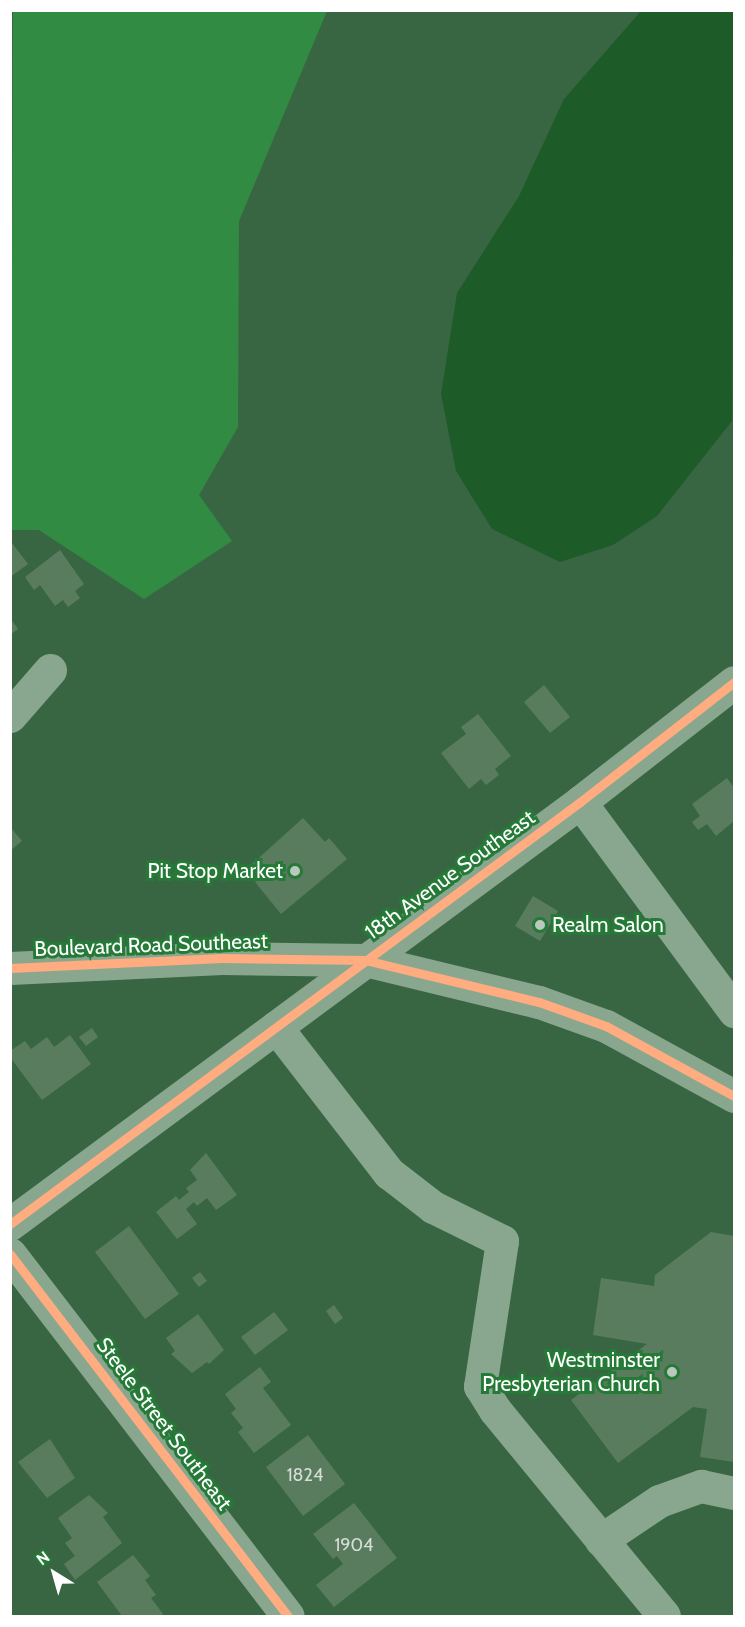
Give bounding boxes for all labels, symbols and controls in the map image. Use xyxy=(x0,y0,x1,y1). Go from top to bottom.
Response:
street label: 18th Avenue Southeast xyxy=(360,805,540,945)
place label: Pit Stop Market xyxy=(148,858,283,884)
marker: Pit Stop Market xyxy=(288,864,302,878)
place label: Realm Salon xyxy=(552,912,664,938)
marker: Realm Salon xyxy=(533,918,547,932)
street label: Boulevard Road Southeast xyxy=(34,928,268,962)
street label: Steele Street Southeast xyxy=(91,1333,237,1515)
place label: Westminster Presbyterian Church xyxy=(482,1347,660,1397)
marker: Westminster Presbyterian Church xyxy=(665,1365,679,1379)
house number: 1824 xyxy=(287,1464,323,1486)
house number: 1904 xyxy=(334,1534,374,1556)
north arrow xyxy=(24,1543,84,1603)
text: N xyxy=(33,1547,53,1569)

